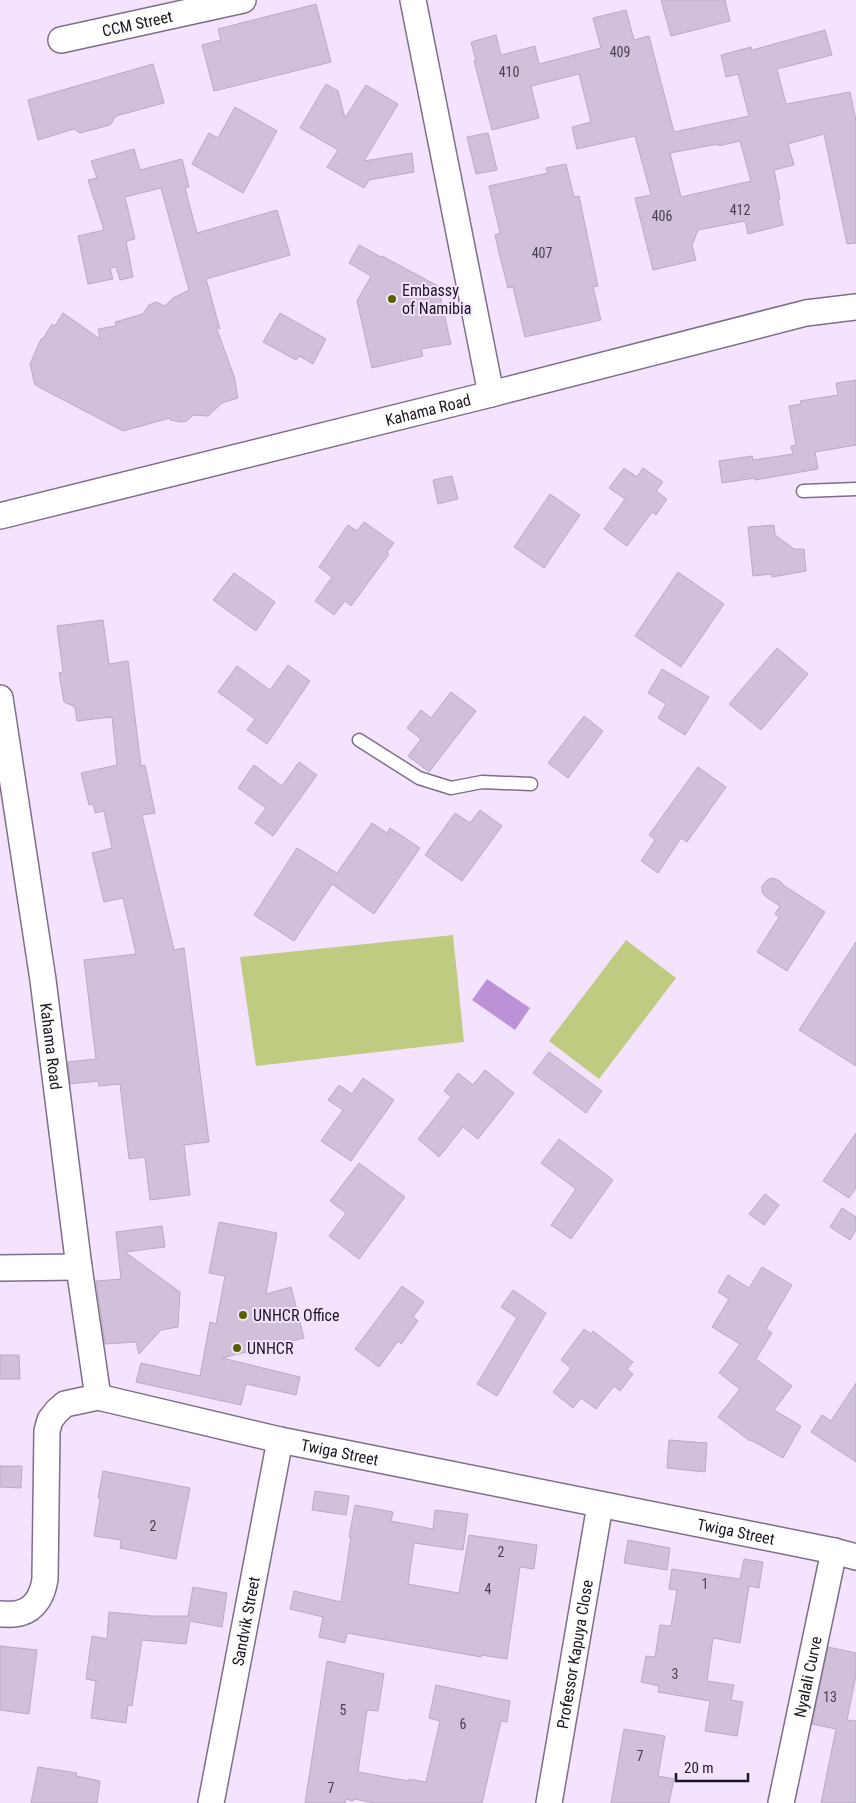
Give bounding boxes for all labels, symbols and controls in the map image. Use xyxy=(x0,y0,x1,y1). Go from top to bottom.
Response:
street label: CCM Street xyxy=(100,6,174,40)
house number: 409 xyxy=(610,44,630,60)
house number: 410 xyxy=(499,64,519,80)
house number: 412 xyxy=(730,202,750,218)
house number: 406 xyxy=(652,208,672,224)
house number: 407 xyxy=(532,245,552,261)
place label: Embassy of Namibia xyxy=(402,281,471,318)
marker: Embassy of Namibia xyxy=(386,293,398,305)
street label: Kahama Road xyxy=(383,390,473,429)
street label: Kahama Road xyxy=(36,1002,66,1091)
place label: UNHCR Office xyxy=(253,1306,339,1325)
marker: UNHCR Office xyxy=(237,1309,249,1321)
place label: UNHCR xyxy=(247,1339,294,1358)
marker: UNHCR xyxy=(231,1342,243,1354)
street label: Twiga Street xyxy=(299,1435,380,1469)
street label: Twiga Street xyxy=(695,1514,777,1548)
house number: 2 xyxy=(150,1518,157,1534)
house number: 2 xyxy=(498,1544,505,1560)
street label: Sandvik Street xyxy=(228,1575,263,1668)
house number: 1 xyxy=(702,1576,708,1592)
street label: Professor Kapuya Close xyxy=(552,1578,597,1730)
house number: 4 xyxy=(485,1581,492,1597)
street label: Nyalali Curve xyxy=(790,1634,825,1719)
house number: 3 xyxy=(672,1666,678,1682)
house number: 13 xyxy=(823,1689,837,1705)
house number: 5 xyxy=(340,1702,347,1718)
house number: 6 xyxy=(460,1716,467,1732)
house number: 7 xyxy=(637,1748,644,1764)
scale bar xyxy=(676,1750,748,1782)
text: 20 m xyxy=(684,1759,714,1777)
house number: 7 xyxy=(328,1780,335,1796)

